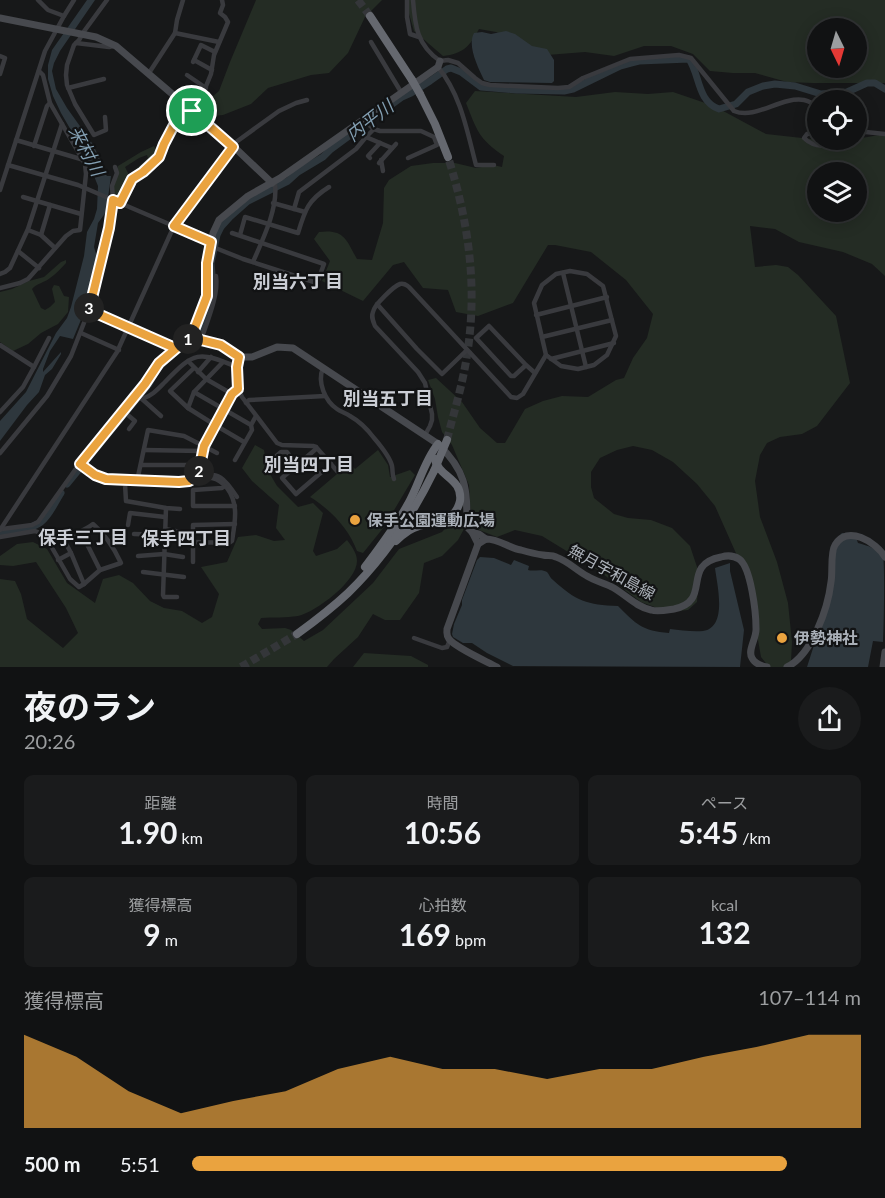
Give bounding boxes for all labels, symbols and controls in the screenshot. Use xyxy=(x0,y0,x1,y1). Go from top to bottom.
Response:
north arrow xyxy=(807,18,867,78)
map controls xyxy=(807,18,867,222)
pin xyxy=(166,85,217,136)
button: locate xyxy=(807,90,867,150)
icon: arrive xyxy=(175,94,208,127)
water label: 内平川 xyxy=(341,94,399,146)
water label: 来村川 xyxy=(64,122,110,181)
button: layers xyxy=(807,162,867,222)
district label: 別当六丁目 xyxy=(253,270,343,292)
pin: 3 xyxy=(74,293,104,323)
text: 3 xyxy=(84,298,94,317)
pin: 1 xyxy=(173,324,203,354)
text: 1 xyxy=(183,329,193,348)
district label: 別当五丁目 xyxy=(343,387,433,409)
district label: 別当四丁目 xyxy=(264,453,354,475)
pin: 2 xyxy=(184,456,214,486)
text: 2 xyxy=(194,461,204,480)
place label: 保手公園運動広場 xyxy=(367,510,495,529)
marker: 保手公園運動広場 xyxy=(348,513,362,527)
district label: 保手三丁目 xyxy=(38,526,128,548)
district label: 保手四丁目 xyxy=(141,527,231,549)
street label: 無月宇和島線 xyxy=(566,540,659,603)
place label: 伊勢神社 xyxy=(793,628,858,647)
marker: 伊勢神社 xyxy=(775,631,789,645)
text: 夜のラン xyxy=(24,686,156,726)
button: share xyxy=(798,687,861,750)
text: 20:26 xyxy=(24,729,75,753)
text: 距離 xyxy=(144,793,177,812)
text: 時間 xyxy=(426,793,459,812)
text: ペース xyxy=(701,793,748,812)
text: 1.90 xyxy=(118,814,177,850)
text: 10:56 xyxy=(404,814,481,850)
text: 5:45 xyxy=(678,814,738,850)
text: km xyxy=(177,828,203,847)
text: /km xyxy=(738,828,771,847)
text: 獲得標高 xyxy=(128,895,193,914)
text: 心拍数 xyxy=(418,895,467,914)
text: kcal xyxy=(711,895,738,914)
text: 132 xyxy=(698,914,751,950)
text: 9 xyxy=(143,916,161,952)
text: 169 xyxy=(399,916,451,952)
text: m xyxy=(161,930,178,949)
text: bpm xyxy=(451,930,486,949)
text: 107–114 m xyxy=(758,985,861,1009)
text: 獲得標高 xyxy=(24,988,104,1012)
text: 500 m xyxy=(24,1152,80,1176)
text: 5:51 xyxy=(120,1152,160,1176)

